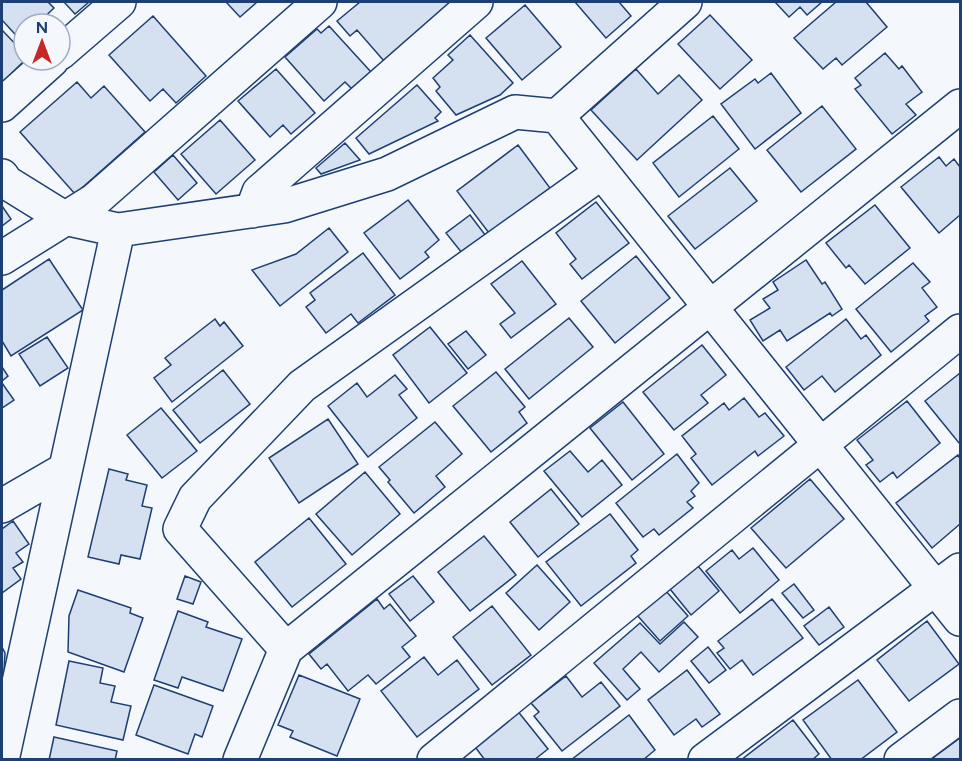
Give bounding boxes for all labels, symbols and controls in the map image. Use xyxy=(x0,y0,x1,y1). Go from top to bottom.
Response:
north arrow xyxy=(12,12,72,72)
text: N xyxy=(36,18,48,37)

